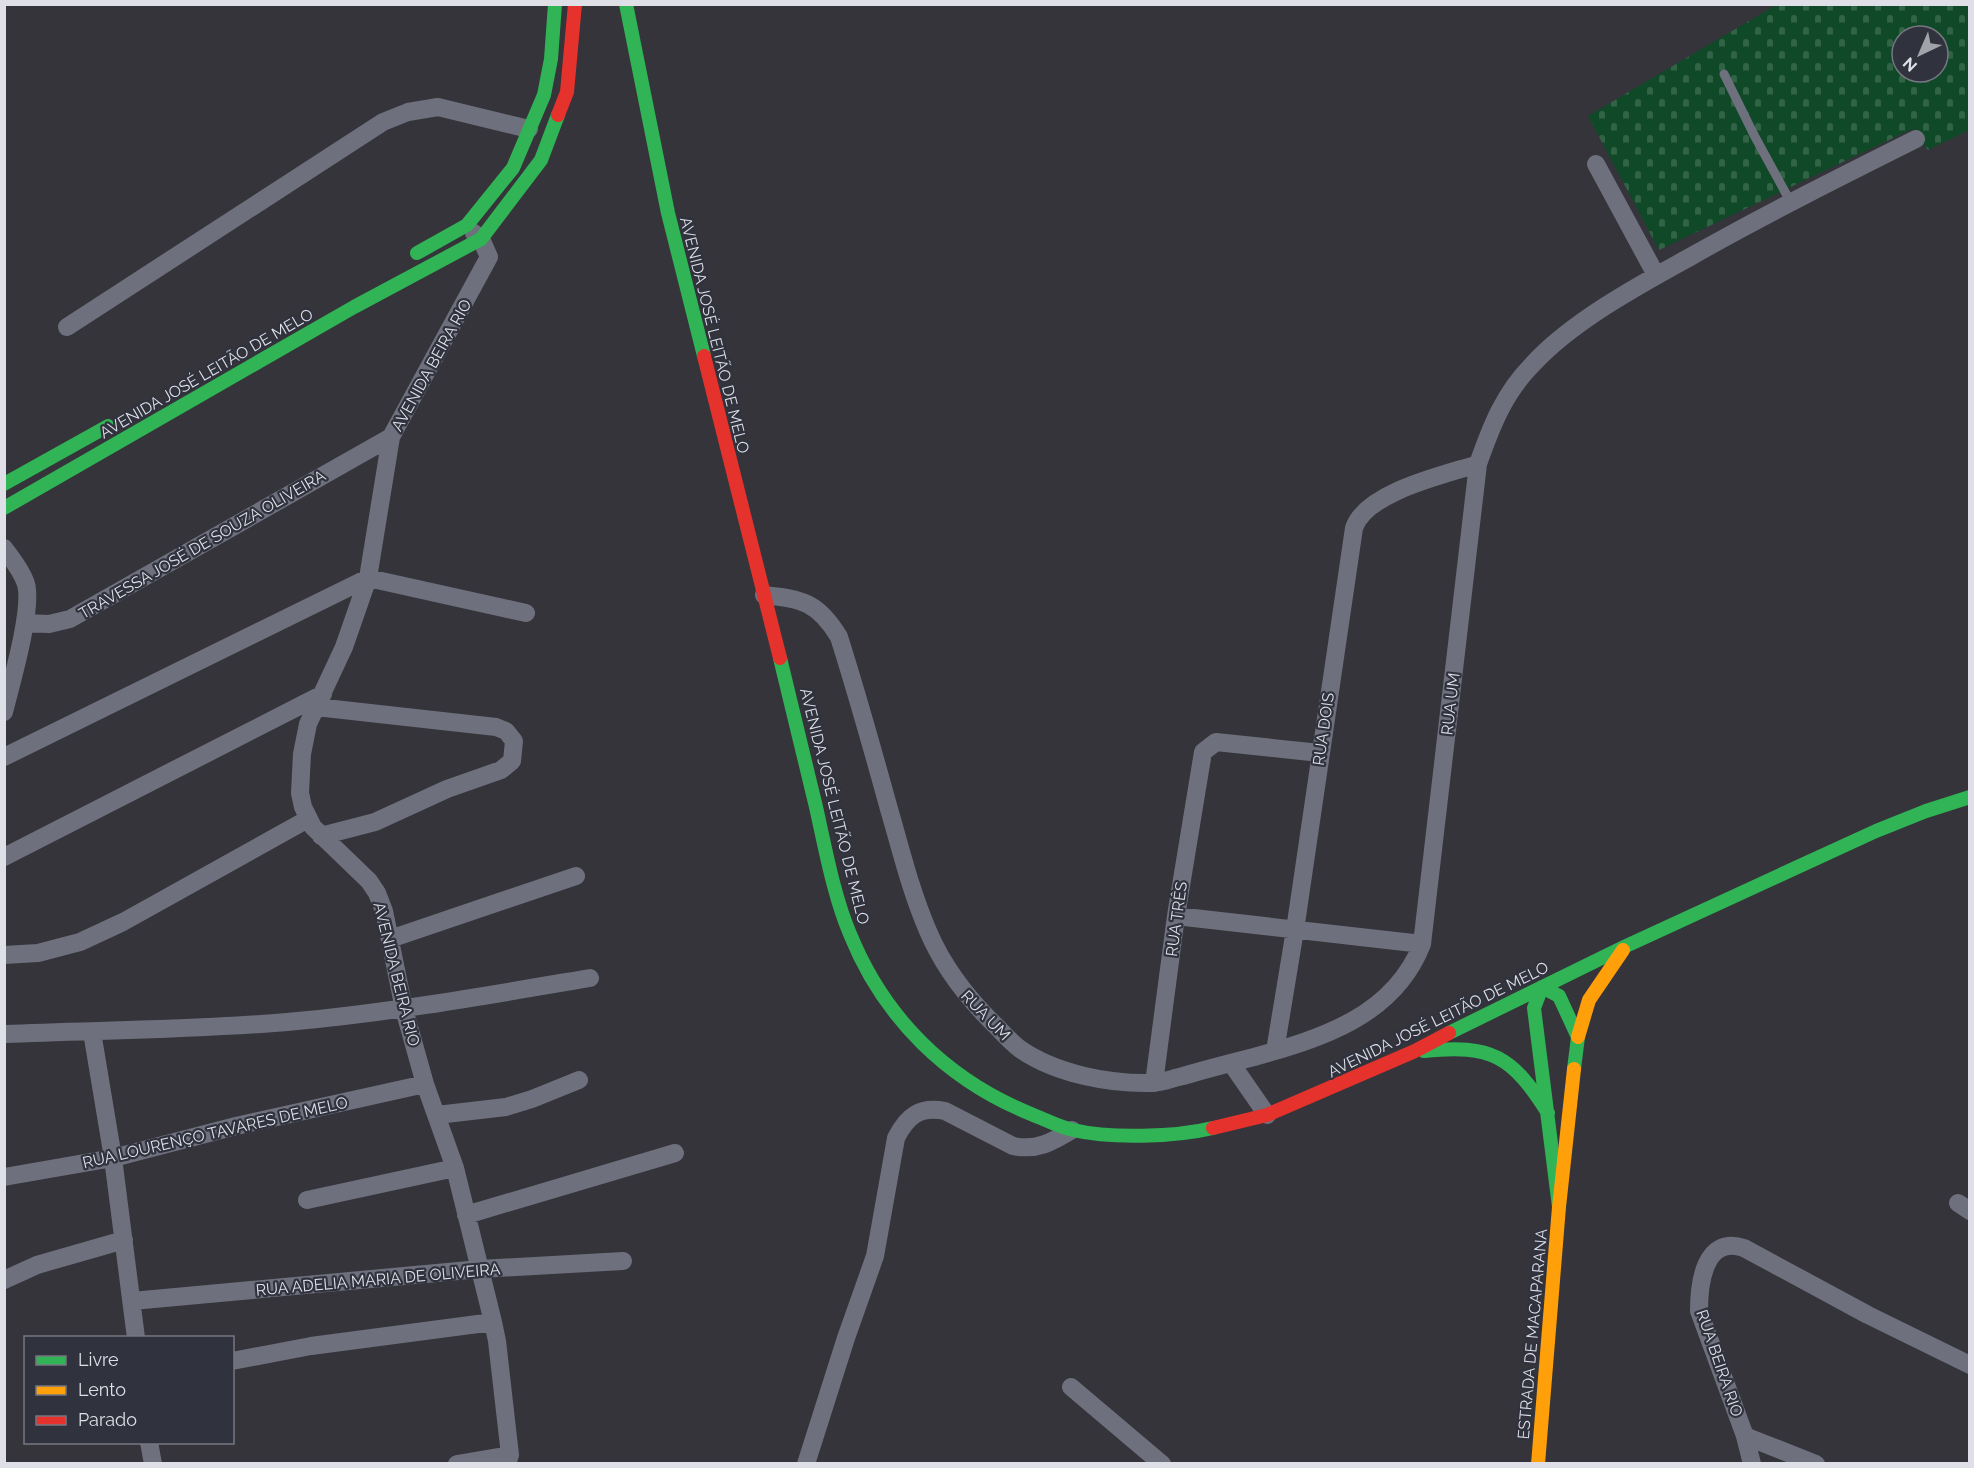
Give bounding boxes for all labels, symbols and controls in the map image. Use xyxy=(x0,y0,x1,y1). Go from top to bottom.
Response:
north arrow xyxy=(1890,24,1950,84)
text: N xyxy=(1899,53,1921,76)
street label: AVENIDA JOSÉ LEITÃO DE MELO xyxy=(676,215,754,455)
street label: AVENIDA BEIRA RIO xyxy=(387,296,476,435)
street label: AVENIDA JOSÉ LEITÃO DE MELO xyxy=(96,304,316,442)
street label: TRAVESSA JOSÉ DE SOUZA OLIVEIRA xyxy=(75,465,329,623)
street label: RUA UM xyxy=(1437,672,1464,736)
street label: AVENIDA JOSÉ LEITÃO DE MELO xyxy=(796,686,874,926)
street label: RUA DOIS xyxy=(1309,691,1338,767)
street label: RUA TRÊS xyxy=(1161,880,1191,958)
street label: AVENIDA BEIRA RIO xyxy=(369,900,424,1048)
street label: AVENIDA JOSÉ LEITÃO DE MELO xyxy=(1324,957,1552,1081)
street label: RUA UM xyxy=(957,986,1014,1044)
street label: RUA LOURENÇO TAVARES DE MELO xyxy=(81,1093,350,1172)
street label: ESTRADA DE MACAPARANA xyxy=(1514,1228,1551,1440)
street label: RUA ADELIA MARIA DE OLIVEIRA xyxy=(255,1259,501,1300)
street label: RUA BEIRA RIO xyxy=(1692,1307,1747,1419)
legend xyxy=(24,1336,234,1444)
text: Livre xyxy=(78,1349,119,1370)
text: Lento xyxy=(78,1379,126,1400)
text: Parado xyxy=(78,1409,137,1430)

